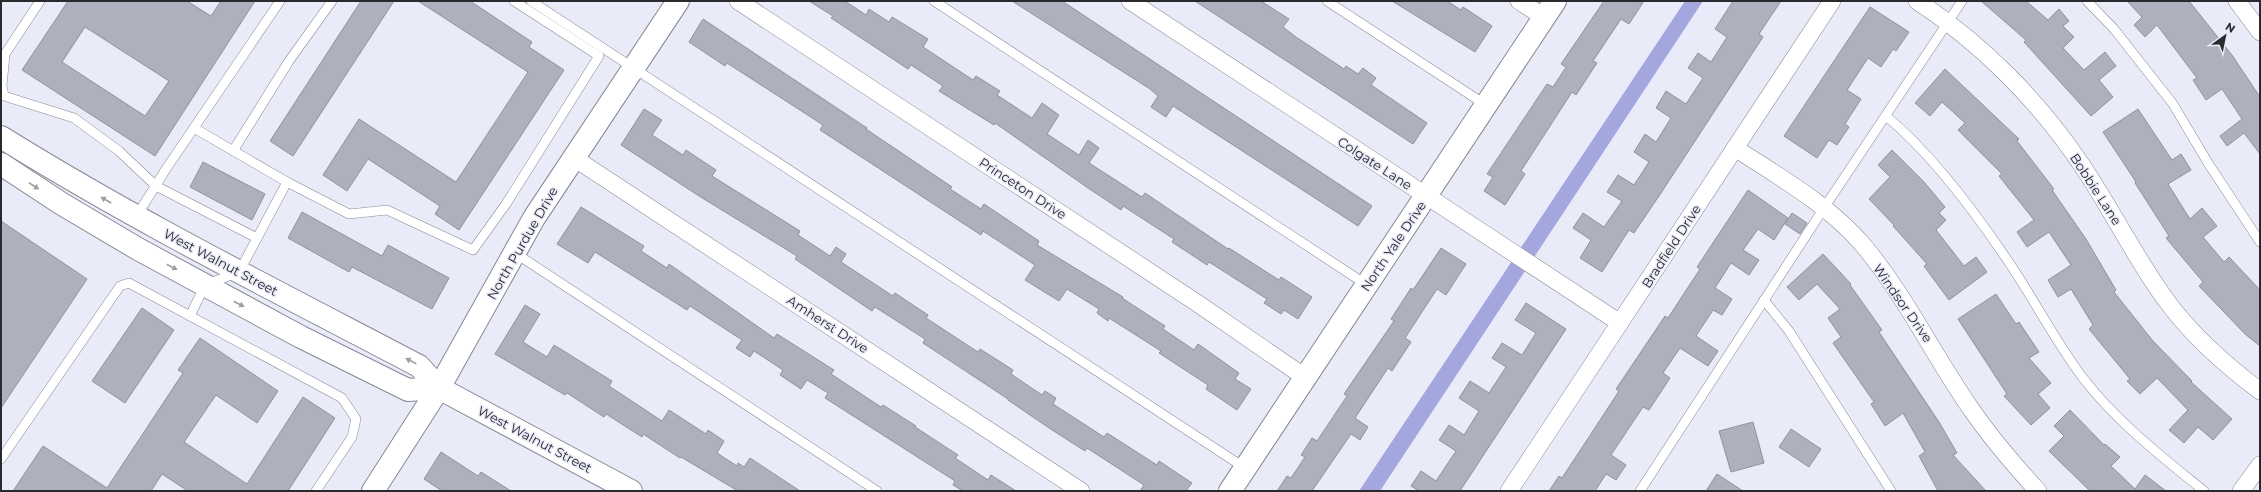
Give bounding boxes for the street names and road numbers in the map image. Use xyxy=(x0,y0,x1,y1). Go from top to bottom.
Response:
street label: Colgate Lane xyxy=(1335,133,1415,193)
street label: Bobbie Lane xyxy=(2067,150,2125,228)
street label: Princeton Drive xyxy=(976,154,1070,222)
street label: North Purdue Drive xyxy=(483,184,561,302)
street label: North Yale Drive xyxy=(1357,198,1429,294)
street label: Bradfield Drive xyxy=(1638,201,1704,291)
street label: West Walnut Street xyxy=(161,225,281,299)
street label: Windsor Drive xyxy=(1870,261,1936,346)
street label: Amherst Drive xyxy=(784,292,872,356)
street label: West Walnut Street xyxy=(475,402,595,476)

